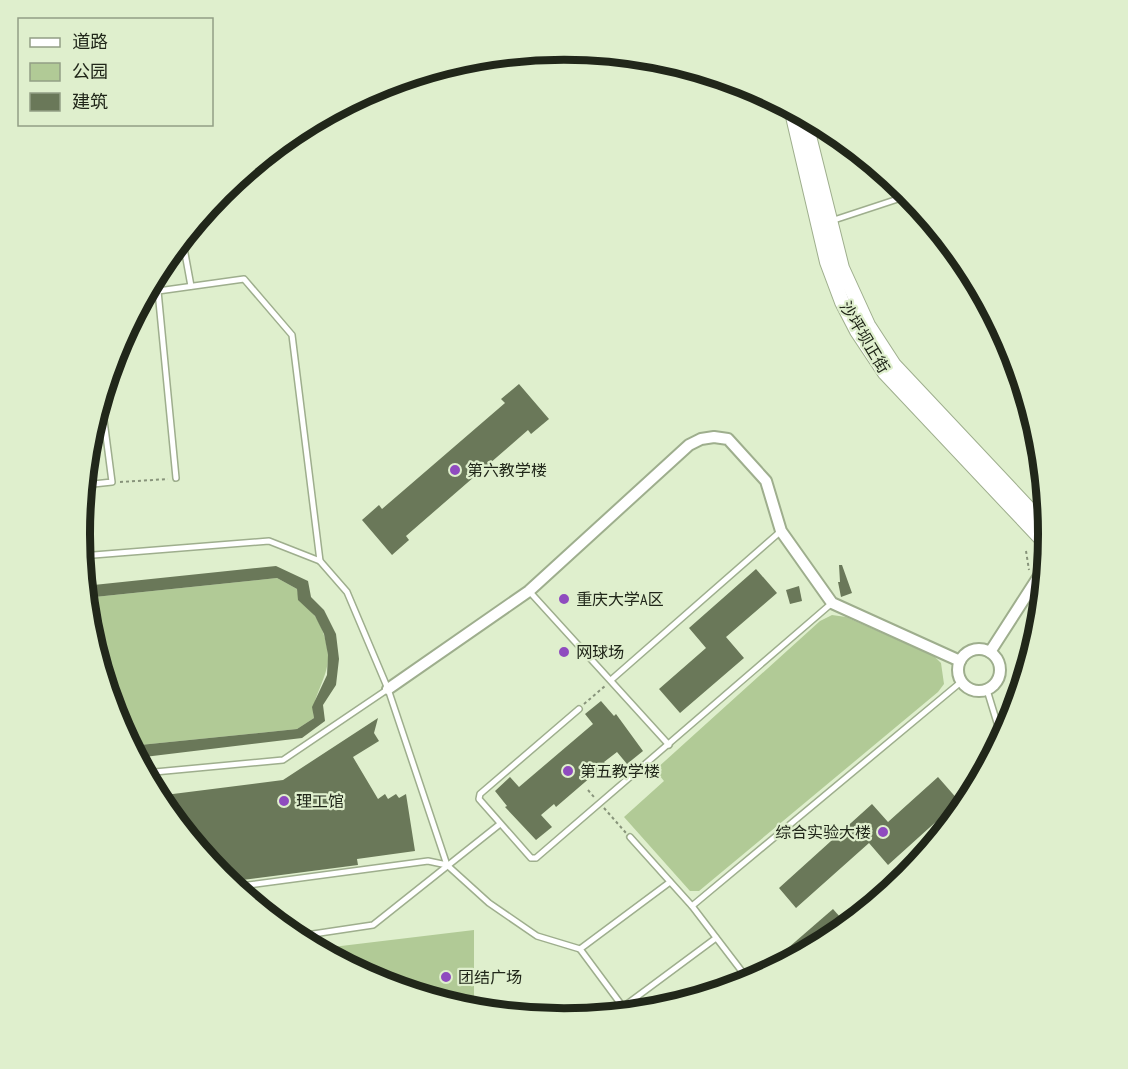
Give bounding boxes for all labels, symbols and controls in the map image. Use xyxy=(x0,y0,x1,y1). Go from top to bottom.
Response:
legend xyxy=(18,18,213,126)
text: 道路 xyxy=(72,30,108,53)
text: 公园 xyxy=(72,60,108,83)
text: 建筑 xyxy=(72,90,108,113)
street label: 沙坪坝正街 xyxy=(836,298,894,376)
place label: 第六教学楼 xyxy=(467,460,547,480)
marker: 第六教学楼 xyxy=(448,463,462,477)
place label: 重庆大学A区 xyxy=(576,589,664,609)
marker: 重庆大学A区 xyxy=(557,592,571,606)
place label: 网球场 xyxy=(576,642,624,662)
marker: 网球场 xyxy=(557,645,571,659)
place label: 第五教学楼 xyxy=(580,761,660,781)
marker: 第五教学楼 xyxy=(561,764,575,778)
place label: 理工馆 xyxy=(296,791,344,811)
marker: 理工馆 xyxy=(277,794,291,808)
place label: 综合实验大楼 xyxy=(775,822,871,842)
marker: 综合实验大楼 xyxy=(876,825,890,839)
place label: 团结广场 xyxy=(458,967,522,987)
marker: 团结广场 xyxy=(439,970,453,984)

